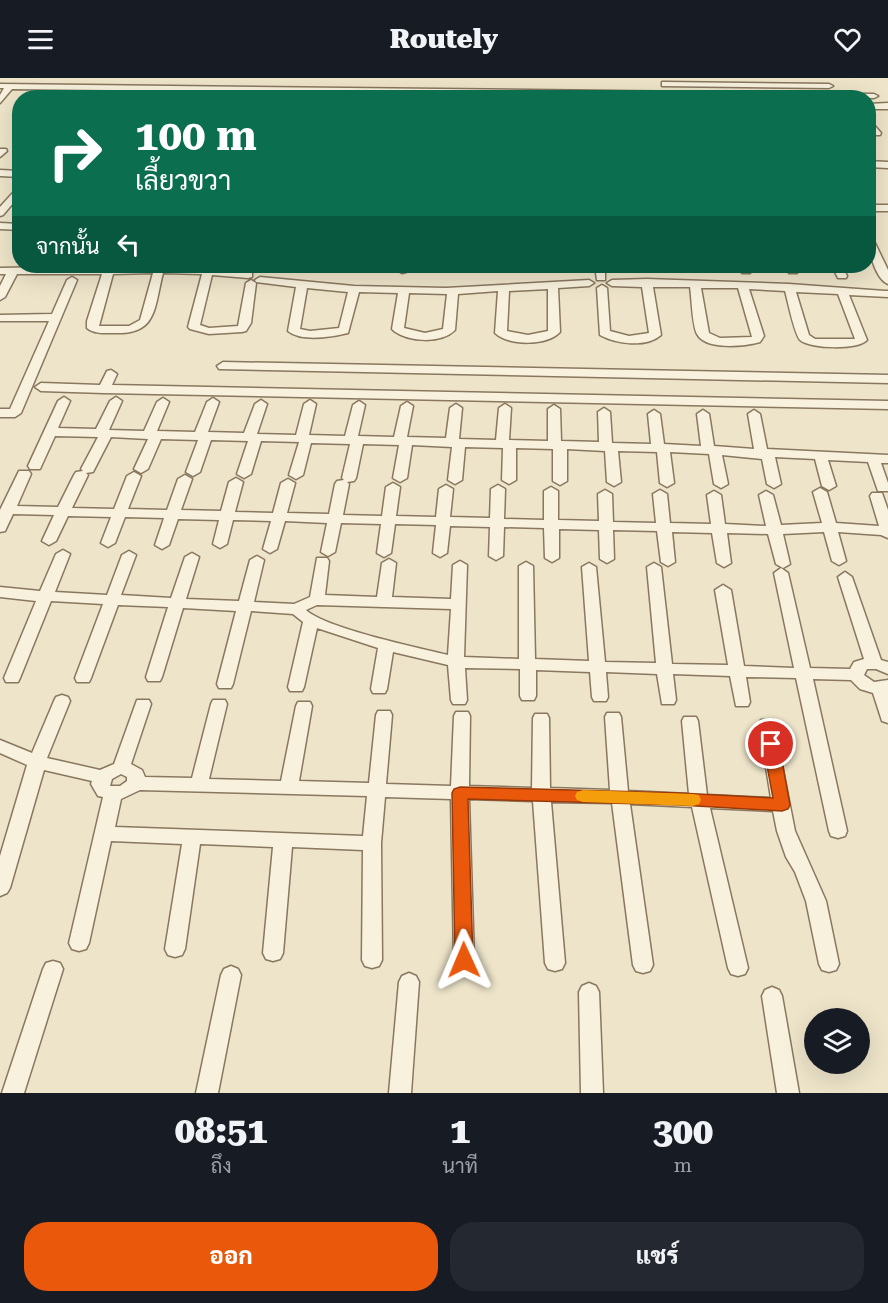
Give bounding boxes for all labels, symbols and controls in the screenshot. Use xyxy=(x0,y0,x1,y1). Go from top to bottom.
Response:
icon: menu xyxy=(24,23,57,56)
text: Routely xyxy=(390,23,498,55)
icon: heart xyxy=(831,23,864,56)
text: 100 m xyxy=(135,111,257,160)
icon: right xyxy=(36,114,114,192)
text: เลี้ยวขวา xyxy=(135,165,231,197)
icon: left xyxy=(112,228,145,261)
text: จากนั้น xyxy=(36,234,100,259)
pin xyxy=(745,718,796,769)
icon: arrive xyxy=(754,727,787,760)
position arrow xyxy=(432,928,496,992)
map controls xyxy=(804,1008,870,1074)
button: layers xyxy=(804,1008,870,1074)
text: 08:51 xyxy=(175,1110,267,1152)
text: 1 xyxy=(450,1110,470,1152)
text: 300 xyxy=(653,1111,713,1153)
text: m xyxy=(674,1153,692,1177)
text: ถึง xyxy=(211,1154,231,1178)
text: นาที xyxy=(442,1154,478,1178)
button: ออก xyxy=(24,1222,438,1291)
button: แชร์ xyxy=(450,1222,864,1291)

